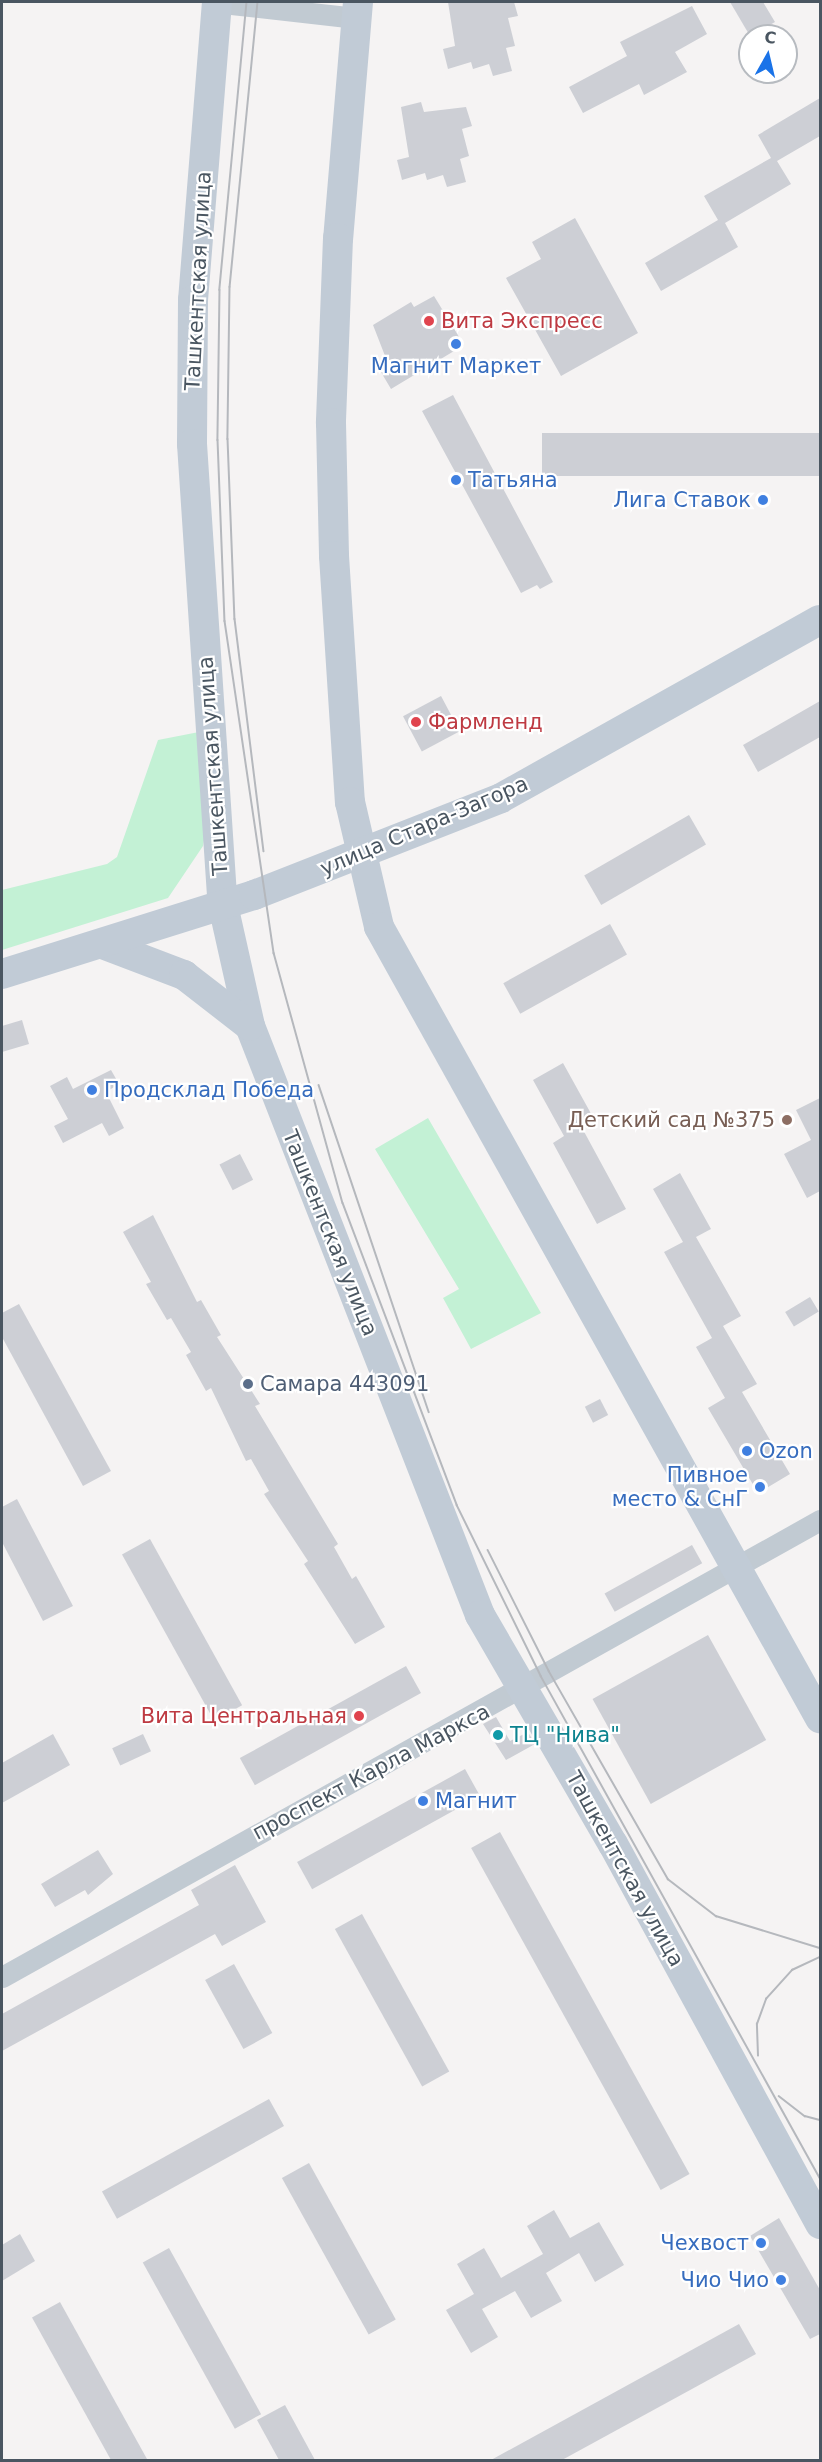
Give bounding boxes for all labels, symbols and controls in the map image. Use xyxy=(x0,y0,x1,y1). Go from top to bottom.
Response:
north arrow xyxy=(738,24,798,84)
text: С xyxy=(763,27,777,48)
street label: Ташкентская улица xyxy=(180,171,216,391)
place label: Вита Экспресс xyxy=(441,308,603,334)
marker: Вита Экспресс xyxy=(422,314,436,328)
marker: Магнит Маркет xyxy=(449,337,463,351)
place label: Магнит Маркет xyxy=(371,353,541,379)
place label: Татьяна xyxy=(468,467,558,493)
marker: Татьяна xyxy=(449,473,463,487)
place label: Лига Ставок xyxy=(613,487,751,513)
marker: Лига Ставок xyxy=(756,493,770,507)
street label: Ташкентская улица xyxy=(193,656,233,876)
place label: Фармленд xyxy=(428,709,543,735)
marker: Фармленд xyxy=(409,715,423,729)
street label: улица Стара-Загора xyxy=(316,771,532,881)
place label: Продсклад Победа xyxy=(104,1077,314,1103)
marker: Продсклад Победа xyxy=(85,1083,99,1097)
place label: Детский сад №375 xyxy=(568,1107,775,1133)
marker: Детский сад №375 xyxy=(780,1113,794,1127)
street label: Ташкентская улица xyxy=(277,1127,383,1339)
place label: Самара 443091 xyxy=(260,1371,429,1397)
marker: Самара 443091 xyxy=(241,1377,255,1391)
place label: Ozon xyxy=(759,1438,813,1464)
marker: Ozon xyxy=(740,1444,754,1458)
place label: Пивное место & СнГ xyxy=(612,1462,748,1512)
marker: Пивное место & СнГ xyxy=(753,1480,767,1494)
street label: проспект Карла Маркса xyxy=(248,1699,494,1845)
place label: Вита Центральная xyxy=(141,1703,347,1729)
marker: Вита Центральная xyxy=(352,1709,366,1723)
place label: ТЦ "Нива" xyxy=(510,1722,620,1748)
marker: ТЦ "Нива" xyxy=(491,1728,505,1742)
street label: Ташкентская улица xyxy=(561,1767,689,1971)
place label: Магнит xyxy=(435,1788,517,1814)
marker: Магнит xyxy=(416,1794,430,1808)
place label: Чехвост xyxy=(660,2230,749,2256)
marker: Чехвост xyxy=(754,2236,768,2250)
place label: Чио Чио xyxy=(681,2267,769,2293)
marker: Чио Чио xyxy=(774,2273,788,2287)

